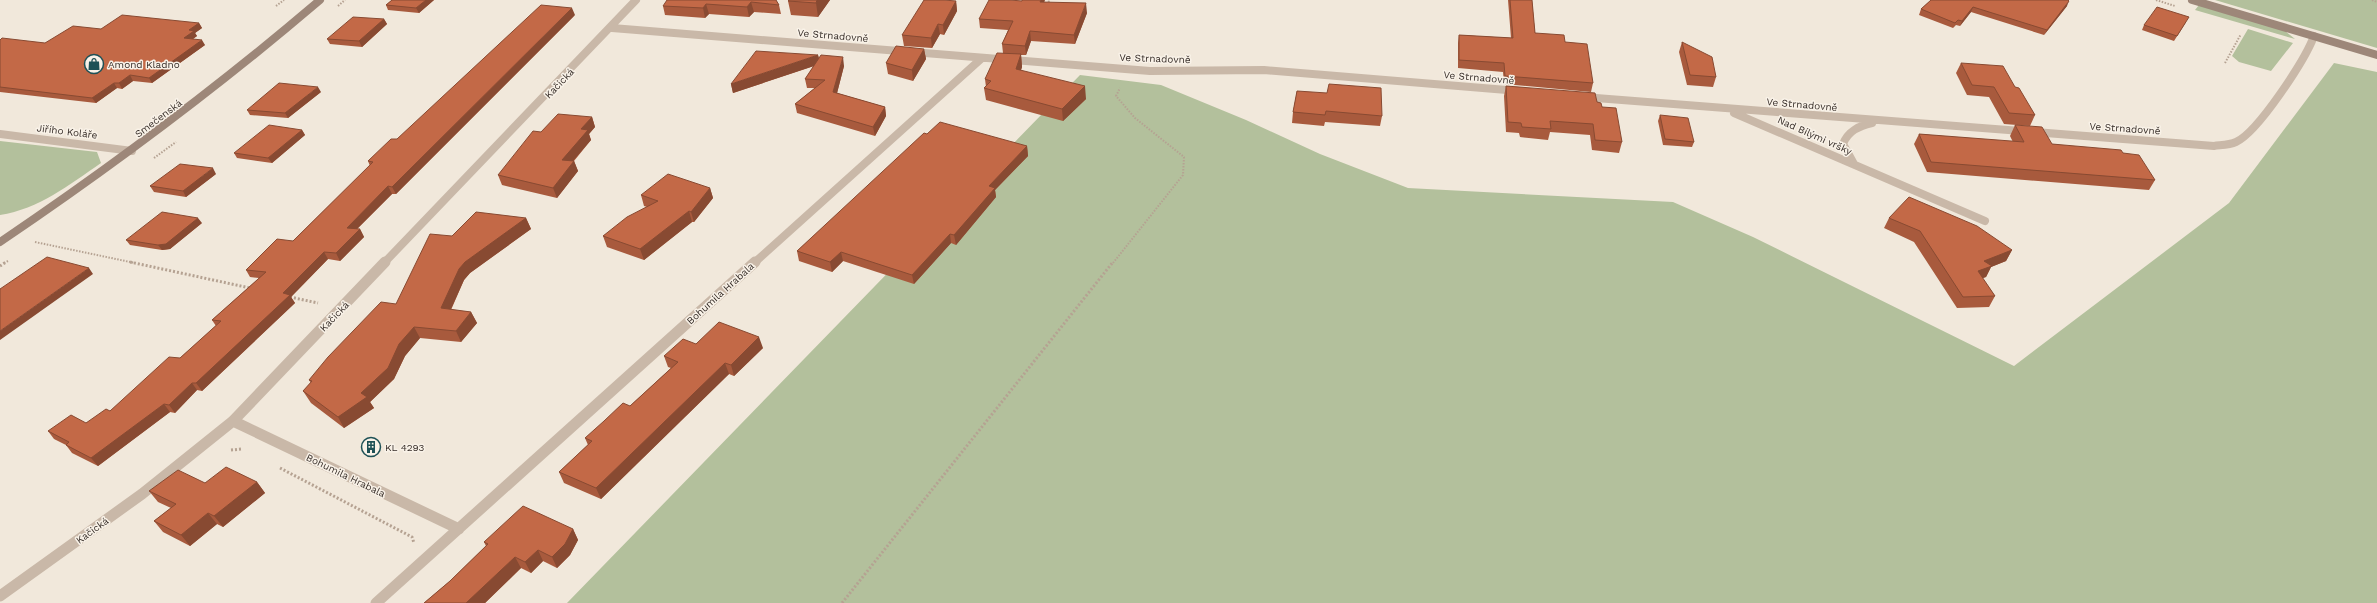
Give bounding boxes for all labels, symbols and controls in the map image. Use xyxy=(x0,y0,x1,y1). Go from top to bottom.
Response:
street label: Ve Strnadovně xyxy=(797,27,869,44)
street label: Ve Strnadovně xyxy=(1119,52,1191,65)
shop icon: Amond Kladno xyxy=(83,53,105,75)
place label: Amond Kladno xyxy=(108,59,180,70)
street label: Kačická xyxy=(542,66,576,101)
street label: Ve Strnadovně xyxy=(1443,69,1515,86)
street label: Ve Strnadovně xyxy=(1766,96,1838,113)
street label: Smečenská xyxy=(133,97,184,140)
street label: Nad Bílými vršky xyxy=(1776,114,1854,157)
street label: Ve Strnadovně xyxy=(2089,121,2161,136)
street label: Jiřího Koláře xyxy=(36,122,98,141)
street label: Bohumila Hrabala xyxy=(685,260,756,326)
street label: Kačická xyxy=(317,299,351,334)
building icon: KL 4293 xyxy=(360,436,382,458)
place label: KL 4293 xyxy=(385,442,425,453)
street label: Bohumila Hrabala xyxy=(304,452,387,500)
street label: Kačická xyxy=(74,515,111,546)

